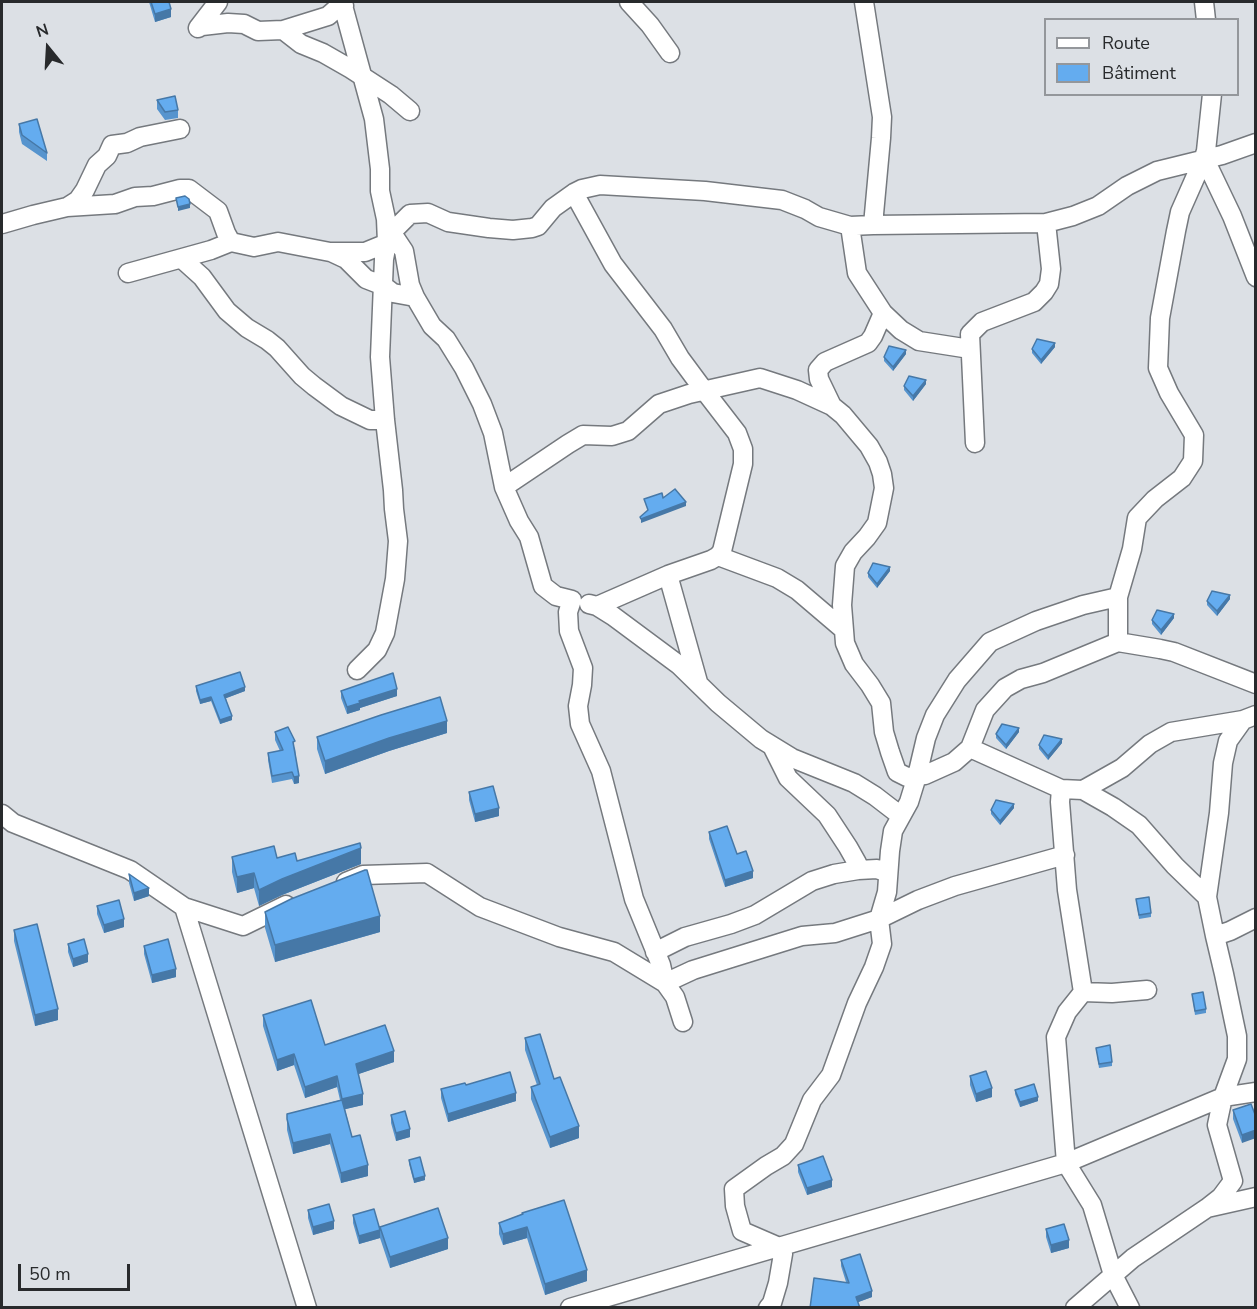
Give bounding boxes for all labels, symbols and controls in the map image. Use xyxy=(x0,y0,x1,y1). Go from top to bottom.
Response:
north arrow xyxy=(18,18,78,78)
legend xyxy=(1044,18,1239,96)
text: N xyxy=(33,19,52,43)
text: Route xyxy=(1102,31,1150,55)
text: Bâtiment xyxy=(1102,61,1176,85)
scale bar xyxy=(21,1252,134,1290)
text: 50 m xyxy=(29,1262,71,1286)

